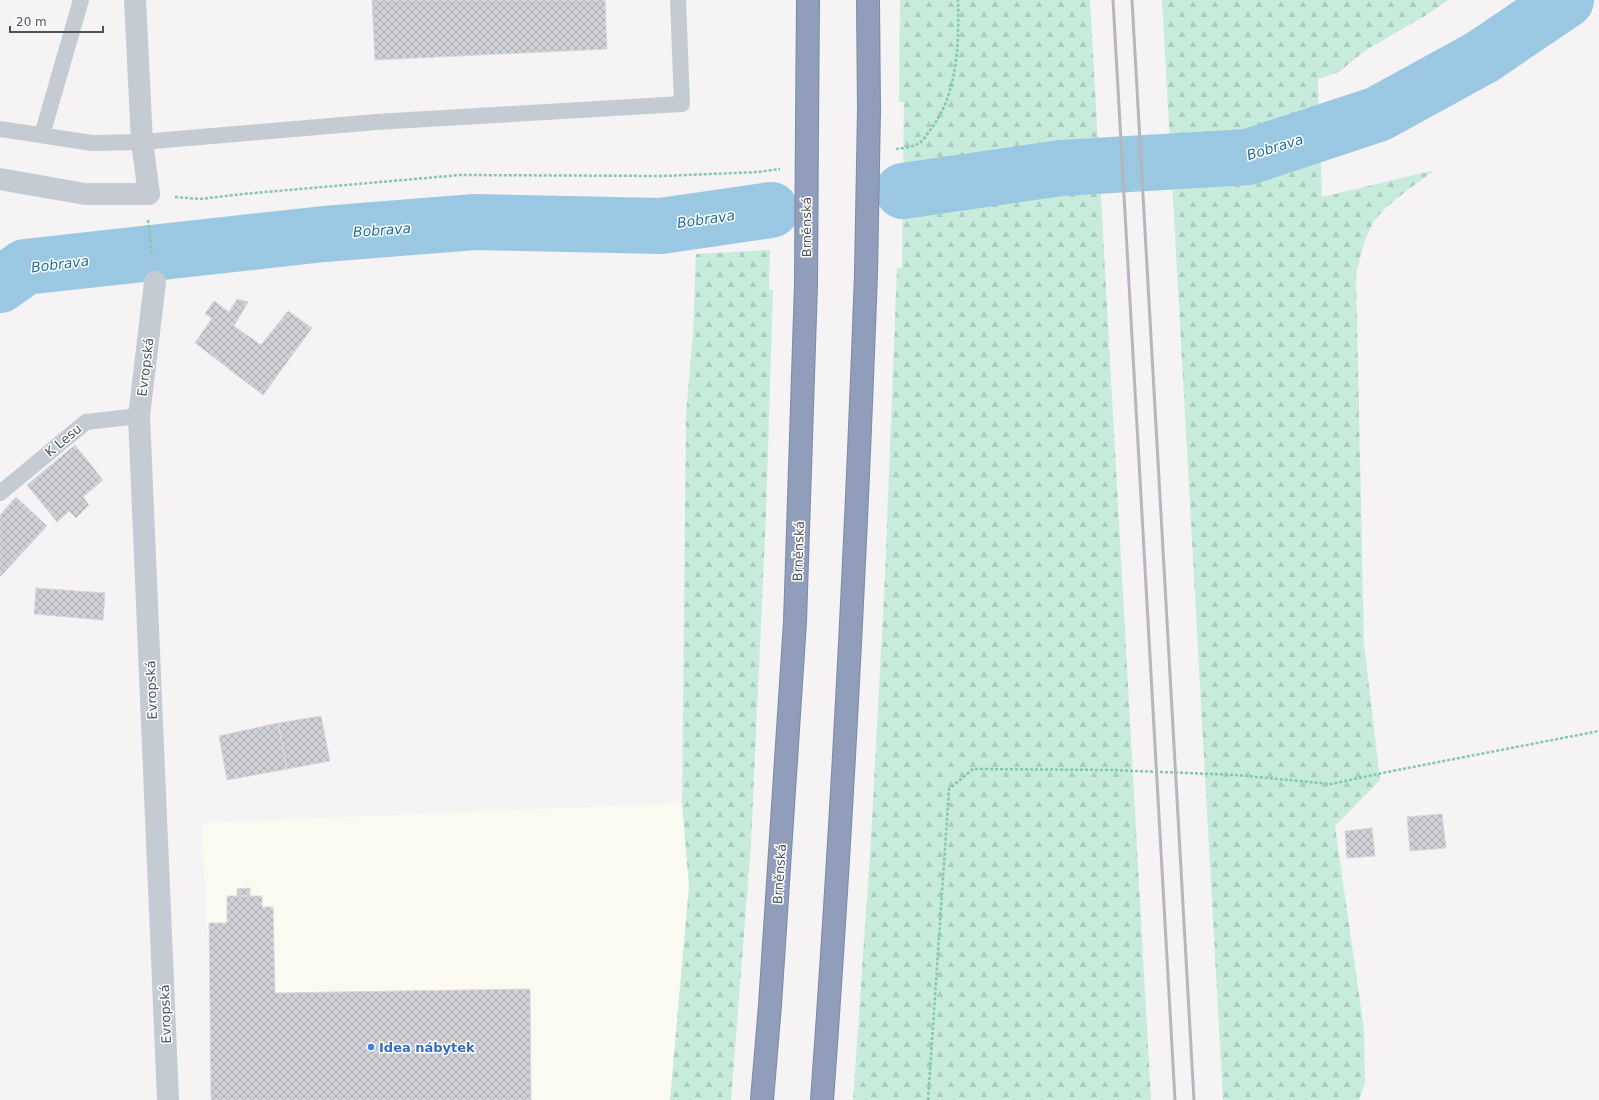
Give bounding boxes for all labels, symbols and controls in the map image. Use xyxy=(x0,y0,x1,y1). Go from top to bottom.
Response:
scale bar xyxy=(10,8,103,34)
text: 20 m xyxy=(16,15,47,29)
water label: Bobrava xyxy=(1245,131,1305,163)
street label: Brněnská xyxy=(799,197,814,257)
water label: Bobrava xyxy=(676,207,736,231)
water label: Bobrava xyxy=(352,220,412,240)
water label: Bobrava xyxy=(30,253,90,275)
street label: Evropská xyxy=(134,337,157,397)
street label: K Lesu xyxy=(42,421,84,460)
street label: Brněnská xyxy=(790,520,807,582)
street label: Evropská xyxy=(143,660,160,720)
street label: Brněnská xyxy=(770,843,789,905)
street label: Evropská xyxy=(157,984,174,1044)
place label: Idea nábytek xyxy=(379,1040,475,1055)
marker: Idea nábytek xyxy=(366,1042,376,1052)

